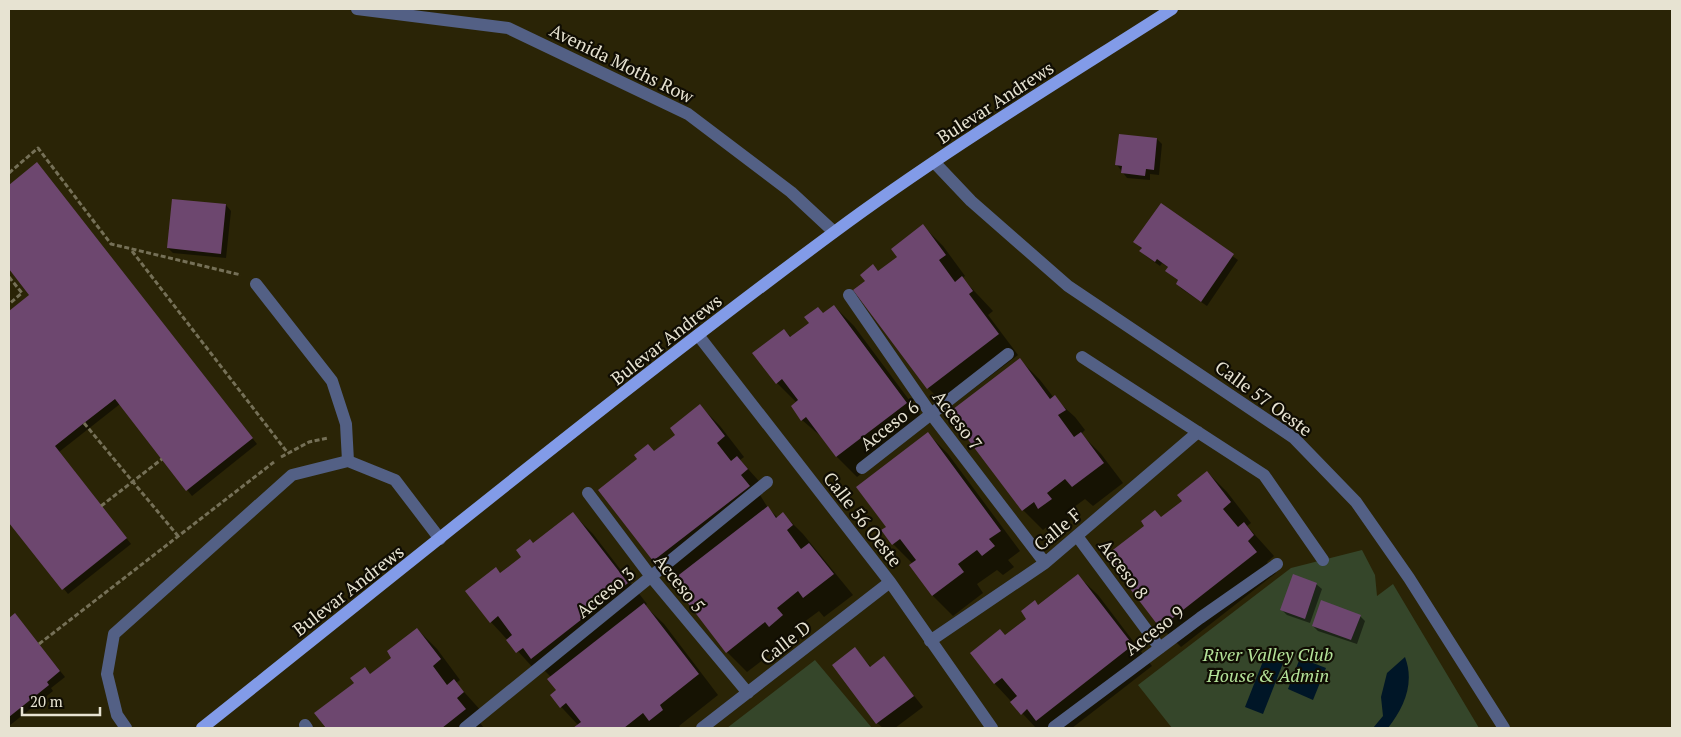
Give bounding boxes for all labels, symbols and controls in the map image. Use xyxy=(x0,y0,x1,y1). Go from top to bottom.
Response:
street label: Avenida Moths Row xyxy=(546,18,699,109)
street label: Bulevar Andrews xyxy=(932,55,1058,149)
street label: Bulevar Andrews xyxy=(606,288,726,390)
street label: Calle 57 Oeste xyxy=(1211,355,1317,441)
street label: Acceso 7 xyxy=(928,385,988,455)
street label: Acceso 6 xyxy=(855,394,924,456)
street label: Calle 56 Oeste xyxy=(818,467,908,571)
street label: Calle F xyxy=(1028,502,1086,556)
street label: Acceso 8 xyxy=(1094,534,1154,604)
street label: Bulevar Andrews xyxy=(288,539,408,641)
street label: Acceso 5 xyxy=(649,549,711,617)
street label: Acceso 3 xyxy=(571,561,639,623)
street label: Acceso 9 xyxy=(1119,600,1189,660)
street label: Calle D xyxy=(755,615,815,669)
park label: River Valley Club House & Admin xyxy=(1202,642,1333,687)
scale bar xyxy=(22,684,100,716)
text: 20 m xyxy=(30,691,63,711)

